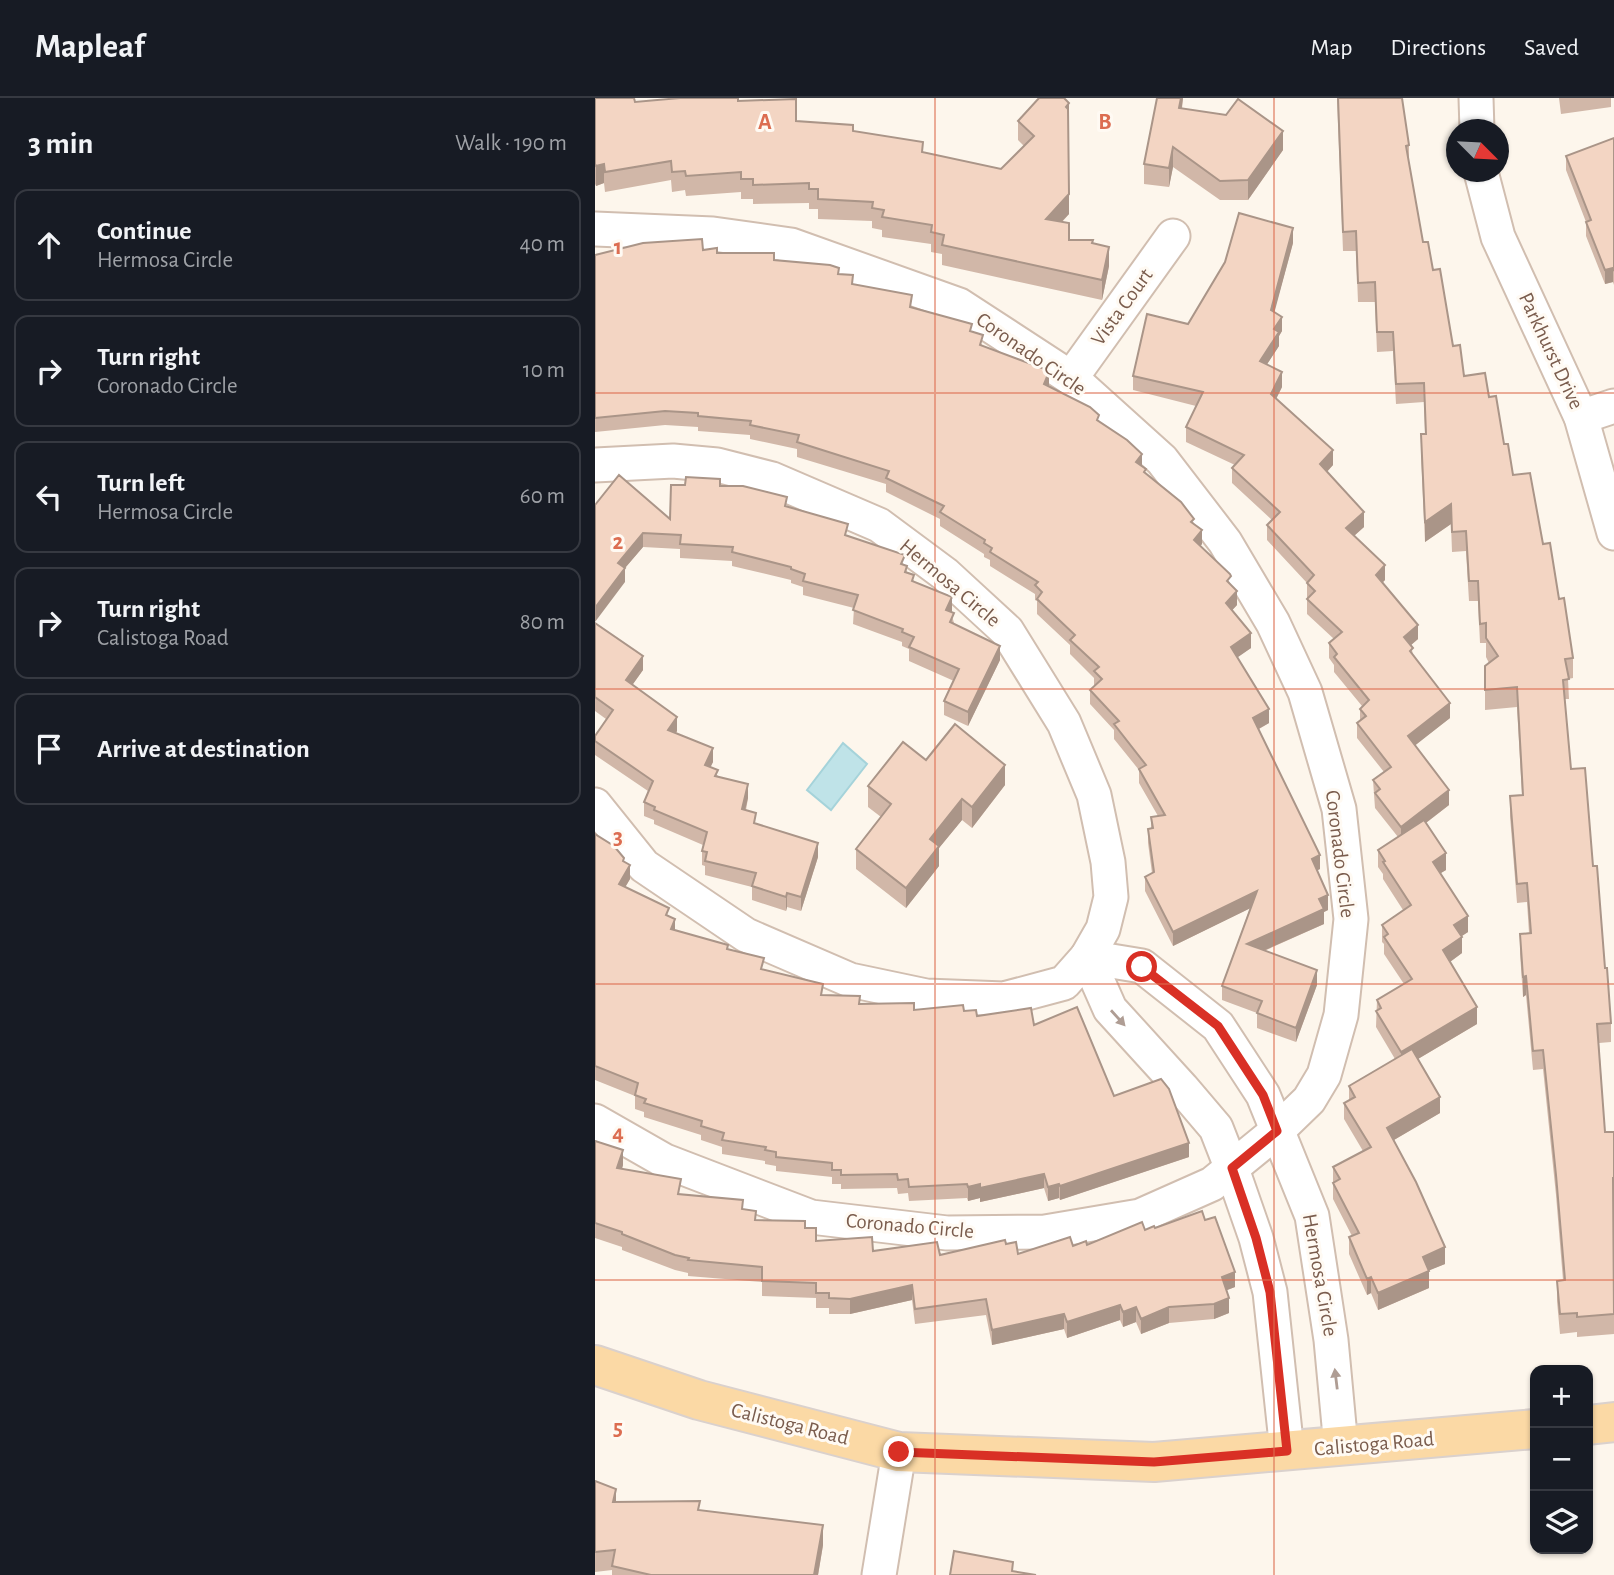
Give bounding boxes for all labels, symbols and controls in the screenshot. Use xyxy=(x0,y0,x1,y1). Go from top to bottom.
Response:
text: Mapleaf xyxy=(35,31,145,64)
text: Map xyxy=(1310,36,1352,60)
text: Directions xyxy=(1390,36,1486,60)
text: Saved xyxy=(1524,36,1579,60)
text: A xyxy=(758,111,772,134)
text: B xyxy=(1098,111,1112,134)
north arrow xyxy=(1446,119,1509,182)
text: 3 min xyxy=(28,129,93,159)
text: Walk · 190 m xyxy=(455,132,567,155)
text: Continue xyxy=(97,218,192,244)
icon: ahead xyxy=(30,226,68,264)
text: 40 m xyxy=(520,233,565,256)
text: 1 xyxy=(614,236,622,259)
text: Hermosa Circle xyxy=(97,249,233,272)
street label: Vista Court xyxy=(1087,264,1157,349)
street label: Parkhurst Drive xyxy=(1515,289,1587,413)
street label: Coronado Circle xyxy=(972,309,1090,399)
text: Turn right xyxy=(97,344,200,370)
icon: right xyxy=(30,352,68,390)
text: 10 m xyxy=(523,359,565,382)
text: Coronado Circle xyxy=(97,375,238,398)
text: Turn left xyxy=(97,470,185,496)
icon: left xyxy=(30,478,68,516)
text: 60 m xyxy=(520,485,565,508)
text: Hermosa Circle xyxy=(97,501,233,524)
text: 2 xyxy=(613,531,624,554)
street label: Hermosa Circle xyxy=(896,535,1004,631)
text: Turn right xyxy=(97,596,200,622)
icon: right xyxy=(30,604,68,642)
text: 80 m xyxy=(520,611,565,634)
text: Calistoga Road xyxy=(97,627,229,650)
icon: arrive xyxy=(30,730,68,768)
text: Arrive at destination xyxy=(97,736,310,762)
street label: Coronado Circle xyxy=(1322,789,1358,919)
text: 3 xyxy=(613,826,623,849)
route start xyxy=(1126,951,1157,982)
one-way arrow xyxy=(1109,1009,1125,1026)
text: 4 xyxy=(612,1122,624,1145)
street label: Coronado Circle xyxy=(845,1210,975,1242)
street label: Hermosa Circle xyxy=(1299,1212,1341,1338)
map controls xyxy=(1530,1365,1593,1554)
button: + xyxy=(1530,1365,1593,1428)
one-way arrow xyxy=(1330,1368,1341,1390)
street label: Calistoga Road xyxy=(729,1399,851,1449)
text: 5 xyxy=(613,1417,623,1440)
street label: Calistoga Road xyxy=(1313,1428,1435,1460)
button: − xyxy=(1530,1428,1593,1491)
route end xyxy=(883,1436,914,1467)
button: layers xyxy=(1530,1491,1593,1554)

